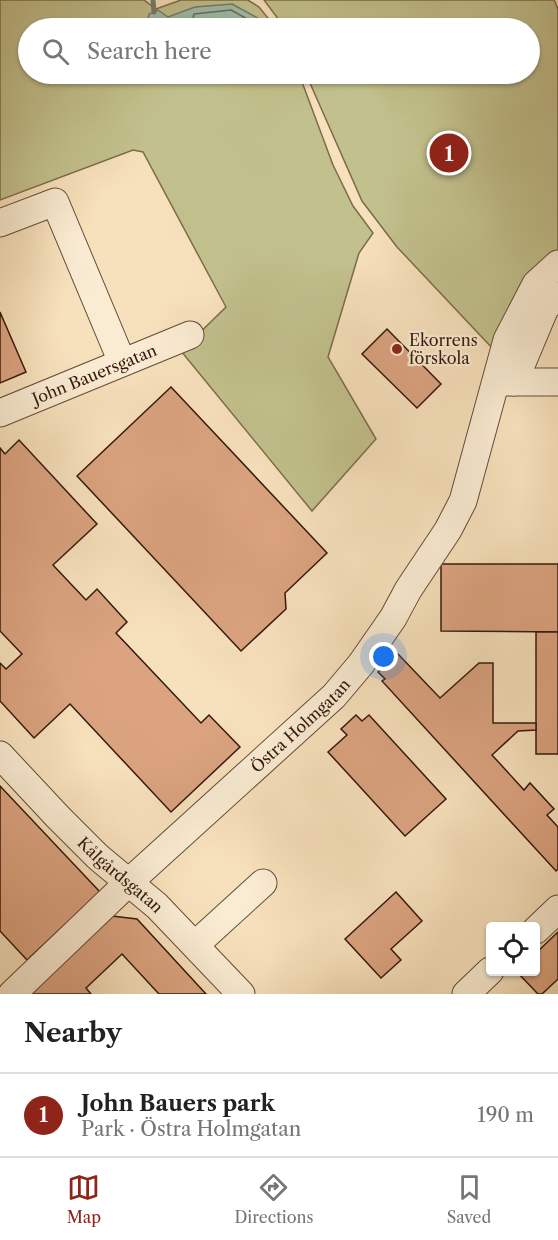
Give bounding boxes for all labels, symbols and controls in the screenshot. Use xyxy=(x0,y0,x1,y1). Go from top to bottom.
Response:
search box xyxy=(18,18,540,84)
icon: search xyxy=(39,35,72,68)
text: Search here xyxy=(87,38,212,65)
pin: 1 xyxy=(430,130,468,176)
place label: Ekorrens förskola xyxy=(409,330,478,368)
street label: John Bauersgatan xyxy=(26,340,160,410)
marker: Ekorrens förskola xyxy=(390,342,404,356)
your location xyxy=(369,642,398,671)
street label: Östra Holmgatan xyxy=(246,675,354,777)
street label: Kålgårdsgatan xyxy=(73,832,168,917)
map controls xyxy=(486,922,540,976)
button: locate xyxy=(486,922,540,976)
text: Nearby xyxy=(24,1017,122,1049)
text: John Bauers park xyxy=(81,1090,275,1117)
text: 1 xyxy=(39,1103,48,1127)
text: 190 m xyxy=(477,1103,534,1127)
text: Park · Östra Holmgatan xyxy=(81,1117,301,1141)
tab: Map xyxy=(67,1171,101,1227)
tab: Directions xyxy=(234,1171,313,1227)
tab: Saved xyxy=(447,1171,491,1227)

